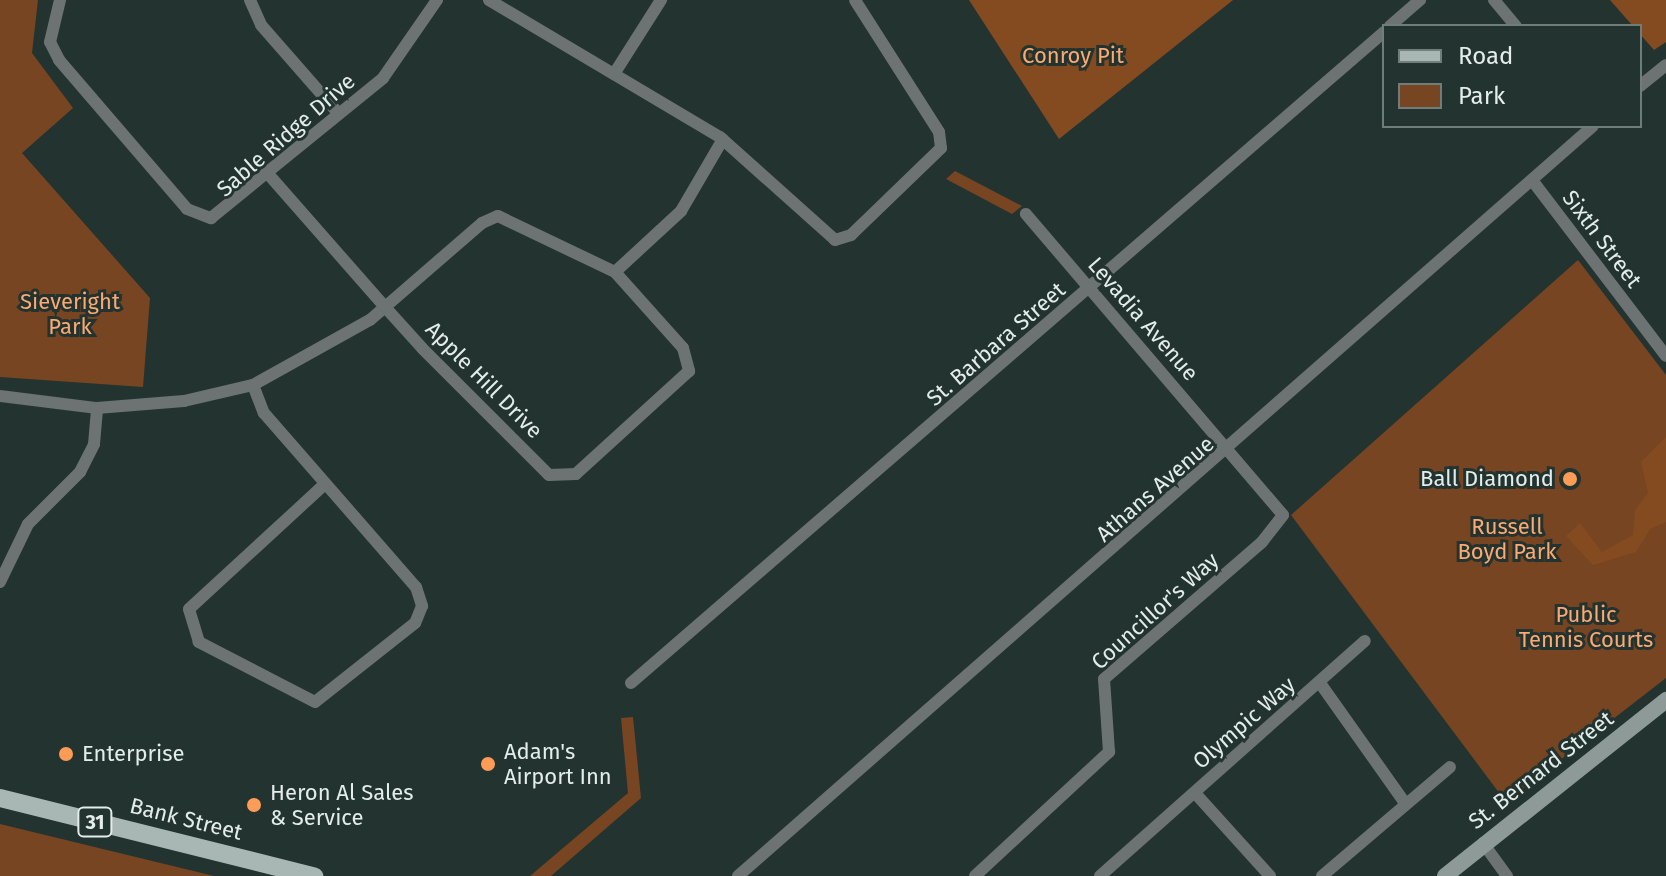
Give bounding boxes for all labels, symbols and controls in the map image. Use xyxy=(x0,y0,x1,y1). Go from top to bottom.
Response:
legend xyxy=(1382,24,1642,128)
text: Road xyxy=(1458,42,1513,70)
park label: Conroy Pit xyxy=(1022,43,1124,69)
street label: Sable Ridge Drive xyxy=(212,68,360,202)
text: Park xyxy=(1458,82,1505,110)
street label: Sixth Street xyxy=(1557,185,1647,293)
street label: Levadia Avenue xyxy=(1082,252,1204,386)
street label: St. Barbara Street xyxy=(921,277,1071,411)
park label: Sieveright Park xyxy=(20,288,120,340)
street label: Apple Hill Drive xyxy=(420,316,548,444)
street label: Athans Avenue xyxy=(1091,431,1219,547)
place label: Ball Diamond xyxy=(1420,466,1554,492)
marker: Ball Diamond xyxy=(1561,470,1579,488)
park label: Russell Boyd Park xyxy=(1457,513,1557,564)
street label: Councillor's Way xyxy=(1086,547,1224,675)
park label: Public Tennis Courts xyxy=(1519,601,1653,652)
street label: Olympic Way xyxy=(1188,671,1300,775)
street label: St. Bernard Street xyxy=(1463,705,1619,835)
place label: Adam's Airport Inn xyxy=(504,738,612,790)
place label: Enterprise xyxy=(82,741,185,767)
marker: Enterprise xyxy=(57,745,75,763)
marker: Adam's Airport Inn xyxy=(479,755,497,773)
place label: Heron Al Sales & Service xyxy=(270,779,414,830)
street label: Bank Street xyxy=(127,792,245,846)
marker: Heron Al Sales & Service xyxy=(245,796,263,814)
road number: 31 xyxy=(77,806,113,838)

